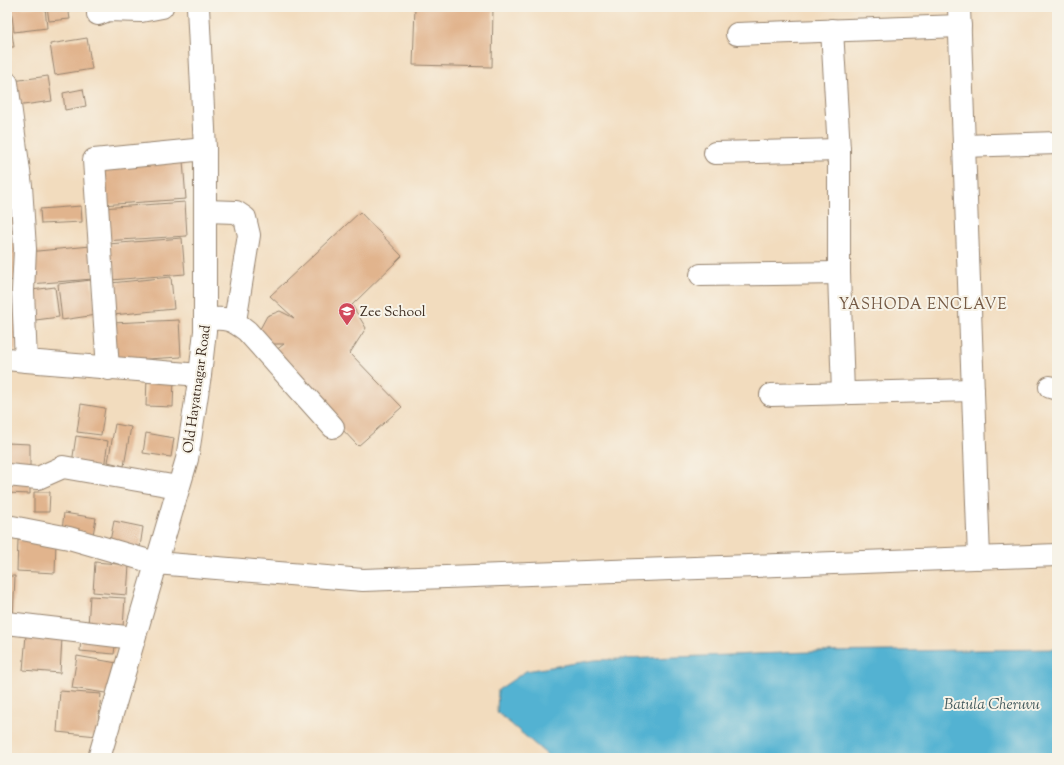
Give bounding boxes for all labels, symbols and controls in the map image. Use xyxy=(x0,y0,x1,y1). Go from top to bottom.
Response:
district label: YASHODA ENCLAVE xyxy=(838,295,1008,316)
school or university icon: Zee School xyxy=(337,301,357,326)
place label: Zee School xyxy=(360,303,426,323)
street label: Old Hayatnagar Road xyxy=(179,324,217,455)
water label: Batula Cheruvu xyxy=(944,695,1040,716)

